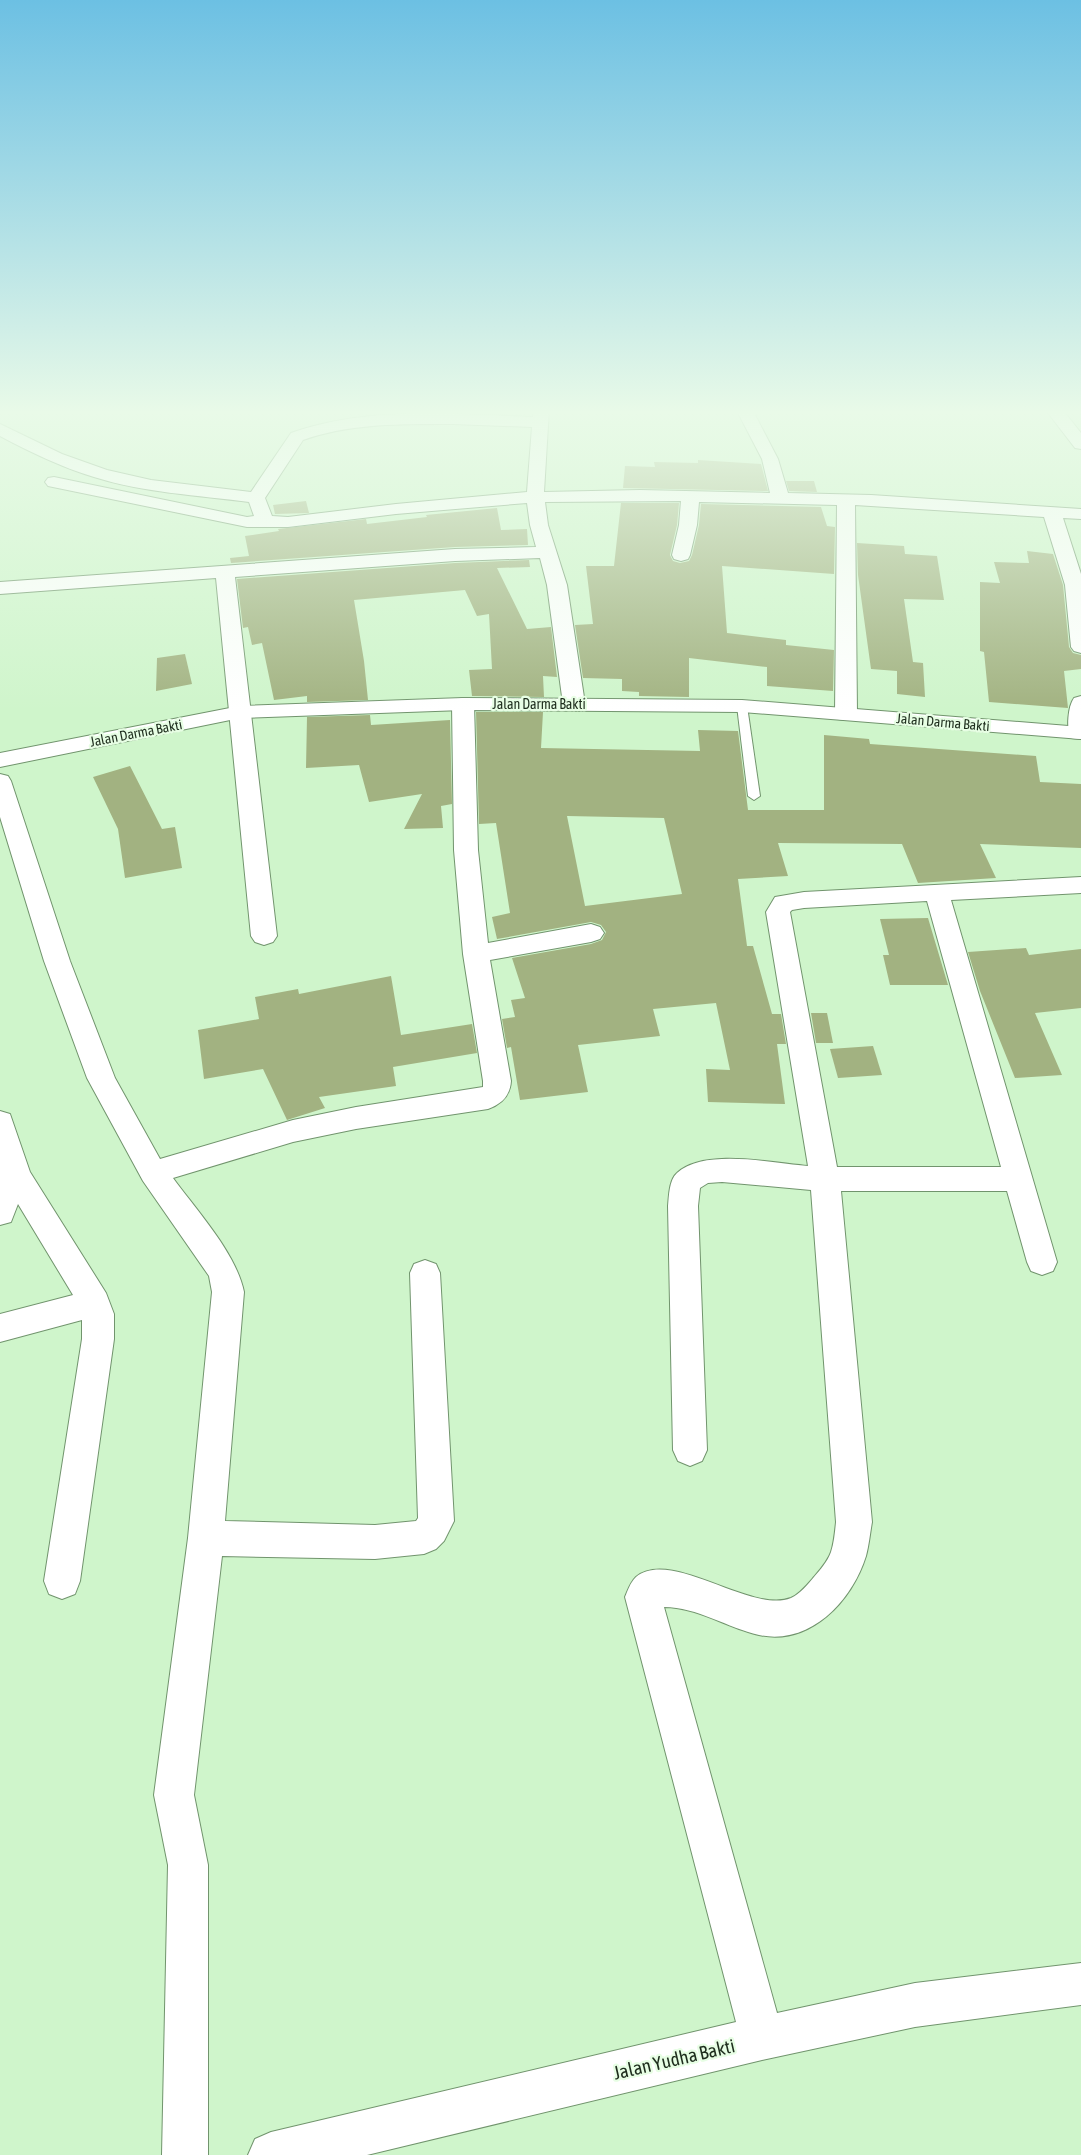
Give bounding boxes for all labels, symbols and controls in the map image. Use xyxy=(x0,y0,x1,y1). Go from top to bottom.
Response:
street label: Jalan Darma Bakti xyxy=(492,696,586,712)
street label: Jalan Darma Bakti xyxy=(896,710,990,734)
street label: Jalan Darma Bakti xyxy=(89,716,183,750)
street label: Jalan Yudha Bakti xyxy=(611,2034,737,2084)

